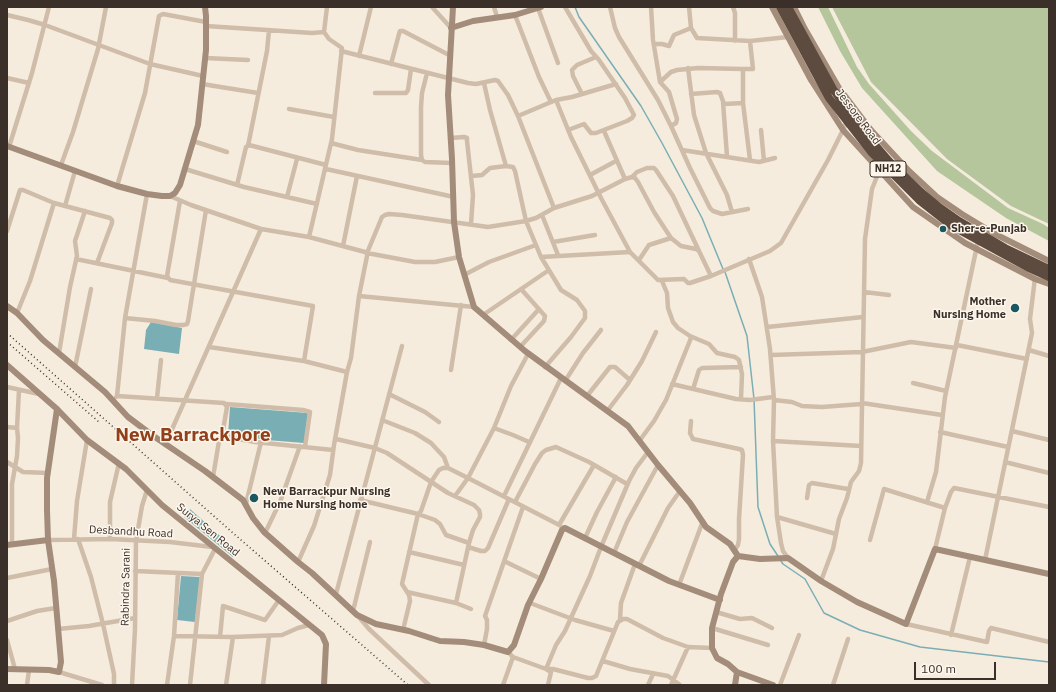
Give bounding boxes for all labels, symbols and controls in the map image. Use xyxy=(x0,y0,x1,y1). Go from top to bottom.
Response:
street label: Jessore Road xyxy=(833,87,883,147)
road number: NH12 xyxy=(870,161,906,177)
place label: Sher-e-Punjab xyxy=(951,222,1027,236)
marker: Sher-e-Punjab xyxy=(938,224,948,234)
place label: Mother Nursing Home xyxy=(933,295,1006,321)
marker: Mother Nursing Home xyxy=(1009,302,1021,314)
district label: New Barrackpore xyxy=(115,425,271,447)
place label: New Barrackpur Nursing Home Nursing home xyxy=(263,485,390,511)
marker: New Barrackpur Nursing Home Nursing home xyxy=(248,492,260,504)
street label: Surya Sen Road xyxy=(174,501,242,559)
street label: Desbandhu Road xyxy=(89,523,173,541)
street label: Rabindra Sarani xyxy=(119,548,133,626)
scale bar xyxy=(916,654,998,680)
text: 100 m xyxy=(921,661,956,676)

